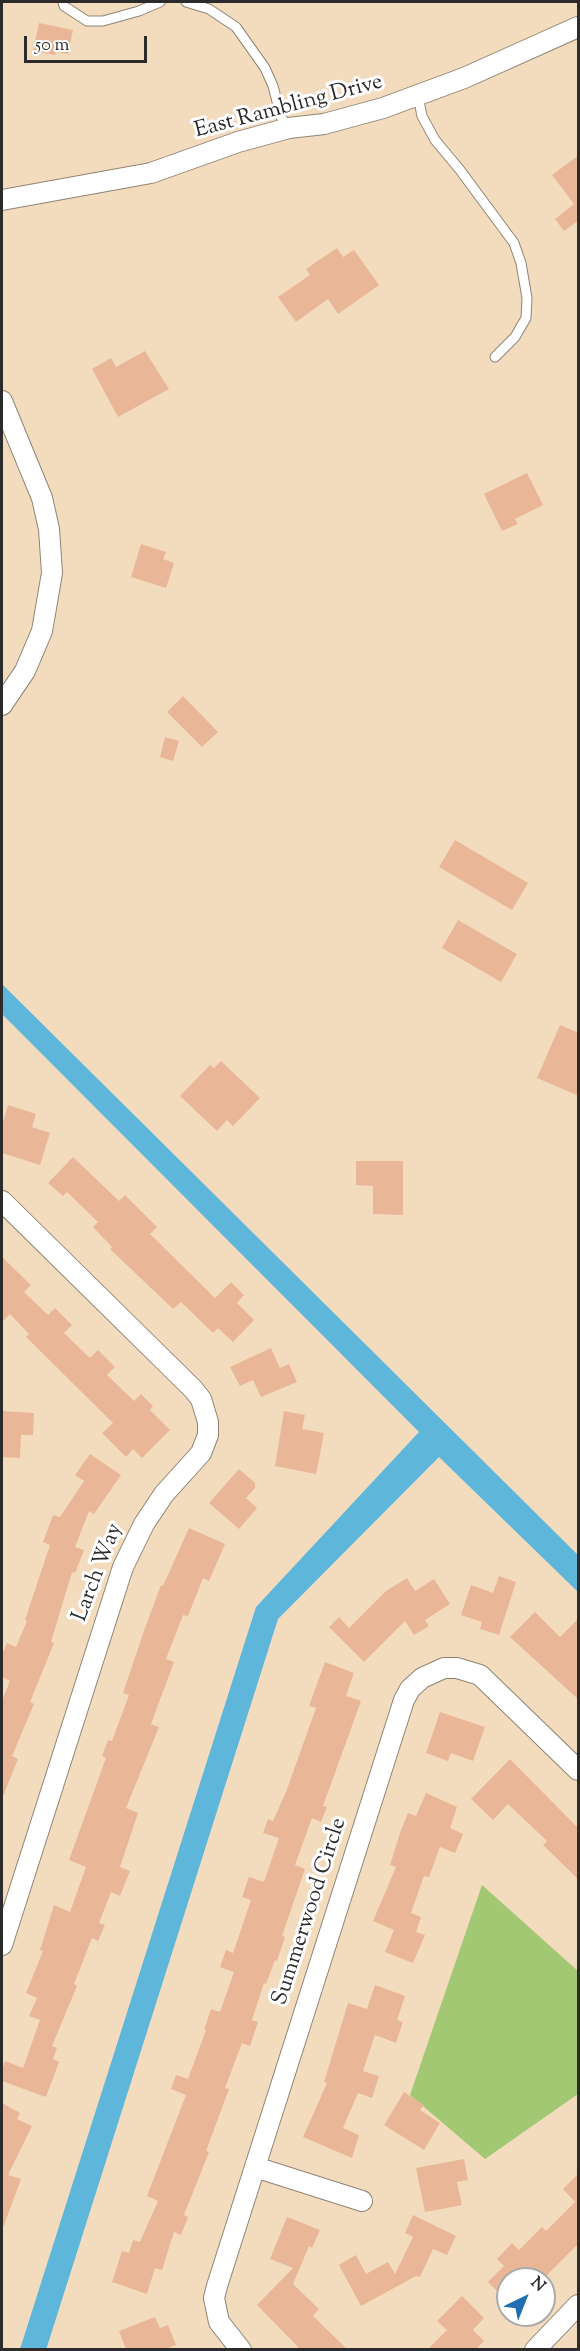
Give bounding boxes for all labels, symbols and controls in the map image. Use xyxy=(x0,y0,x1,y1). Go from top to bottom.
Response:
scale bar xyxy=(27,24,150,62)
text: 50 m xyxy=(35,33,69,59)
street label: East Rambling Drive xyxy=(192,70,386,146)
street label: Larch Way xyxy=(68,1520,130,1626)
street label: Summerwood Circle xyxy=(268,1815,354,2009)
north arrow xyxy=(496,2267,556,2327)
text: N xyxy=(525,2272,550,2298)

